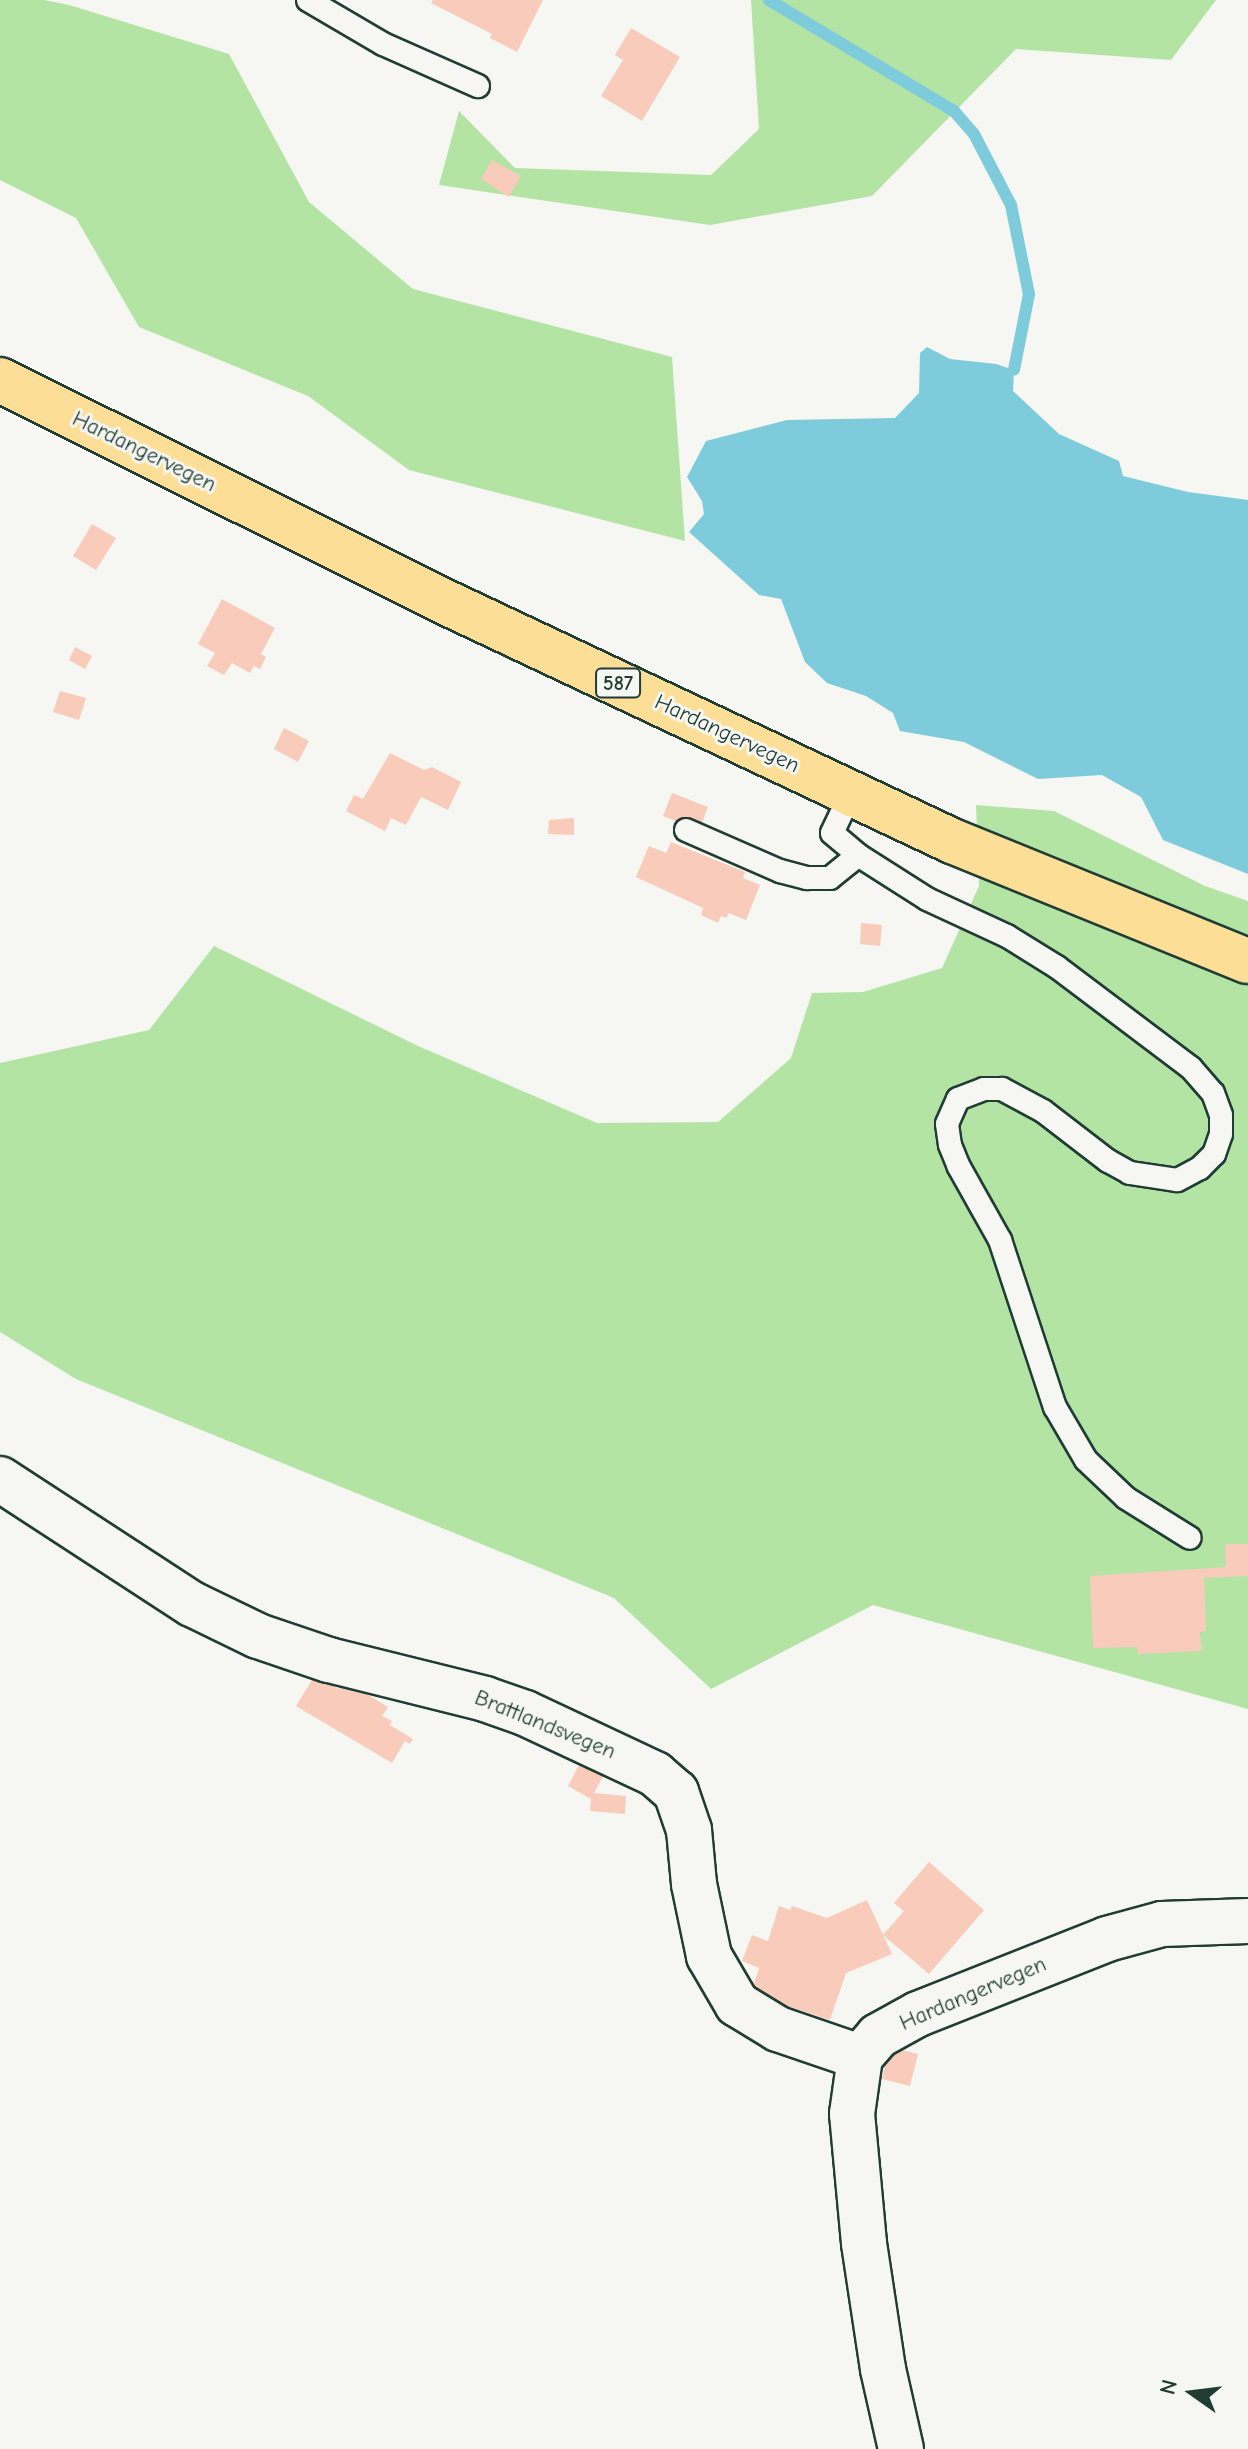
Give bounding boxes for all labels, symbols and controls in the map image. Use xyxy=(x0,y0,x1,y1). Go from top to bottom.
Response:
street label: Hardangervegen xyxy=(68,406,220,498)
road number: 587 xyxy=(594,667,642,699)
street label: Hardangervegen xyxy=(650,689,804,779)
street label: Brattlandsvegen xyxy=(471,1685,619,1765)
street label: Hardangervegen xyxy=(896,1951,1050,2037)
north arrow xyxy=(1152,2353,1232,2433)
text: N xyxy=(1154,2377,1183,2397)

